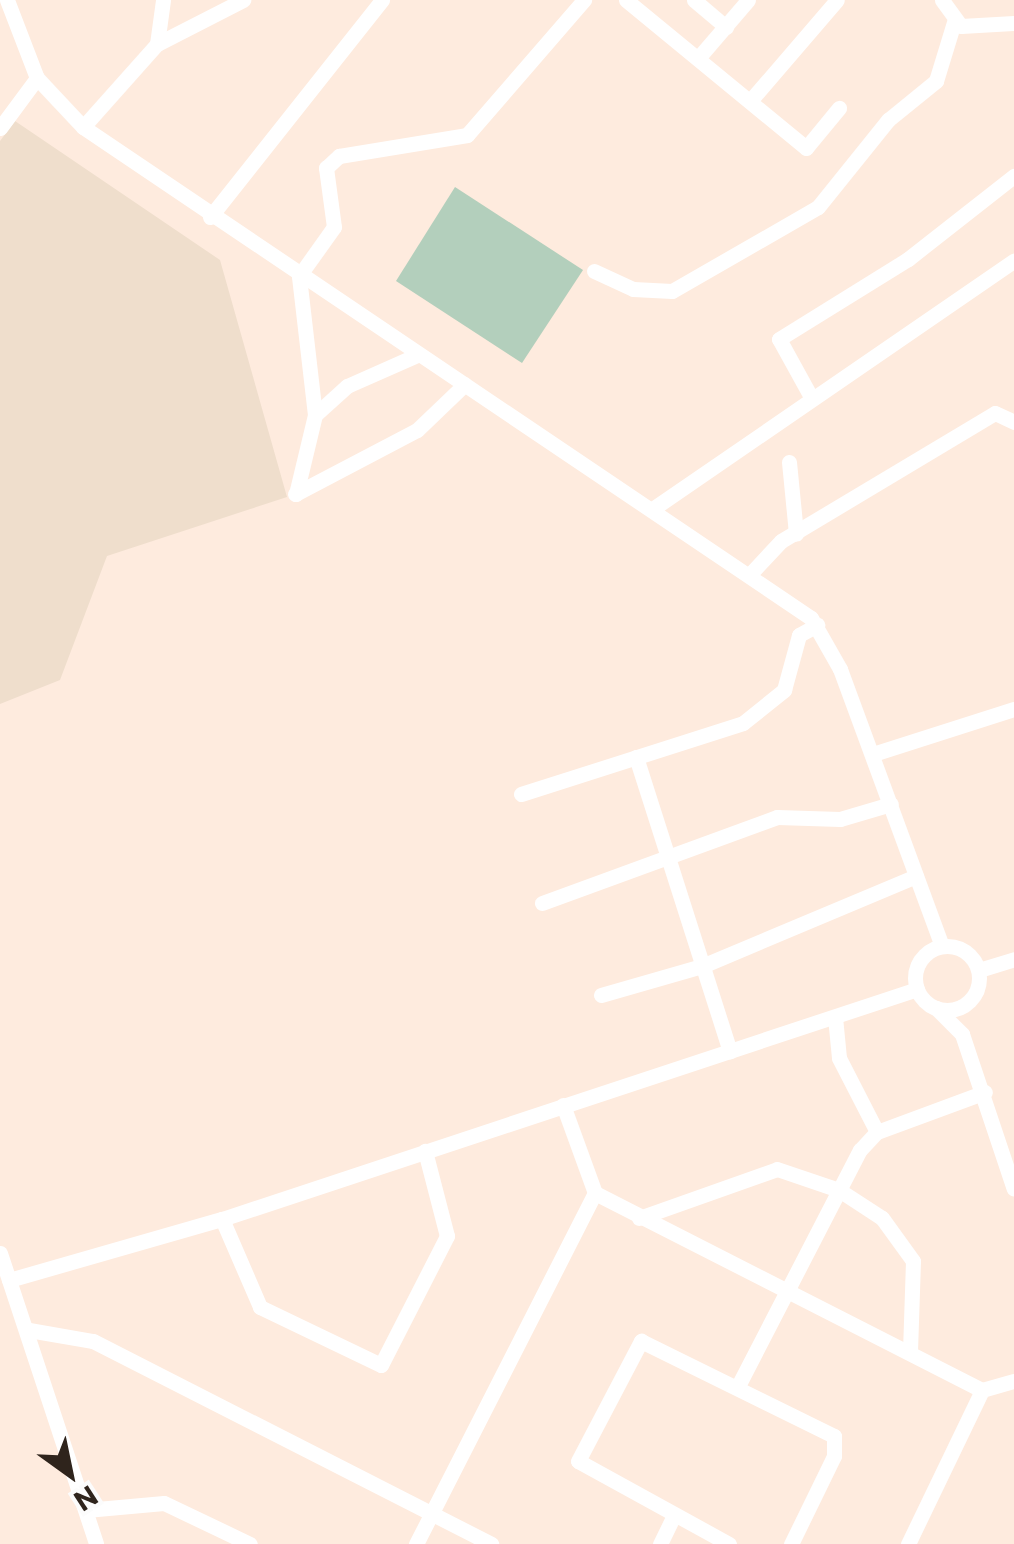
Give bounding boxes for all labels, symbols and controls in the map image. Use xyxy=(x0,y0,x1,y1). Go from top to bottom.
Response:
north arrow xyxy=(20,1424,120,1524)
text: N xyxy=(68,1479,104,1519)

